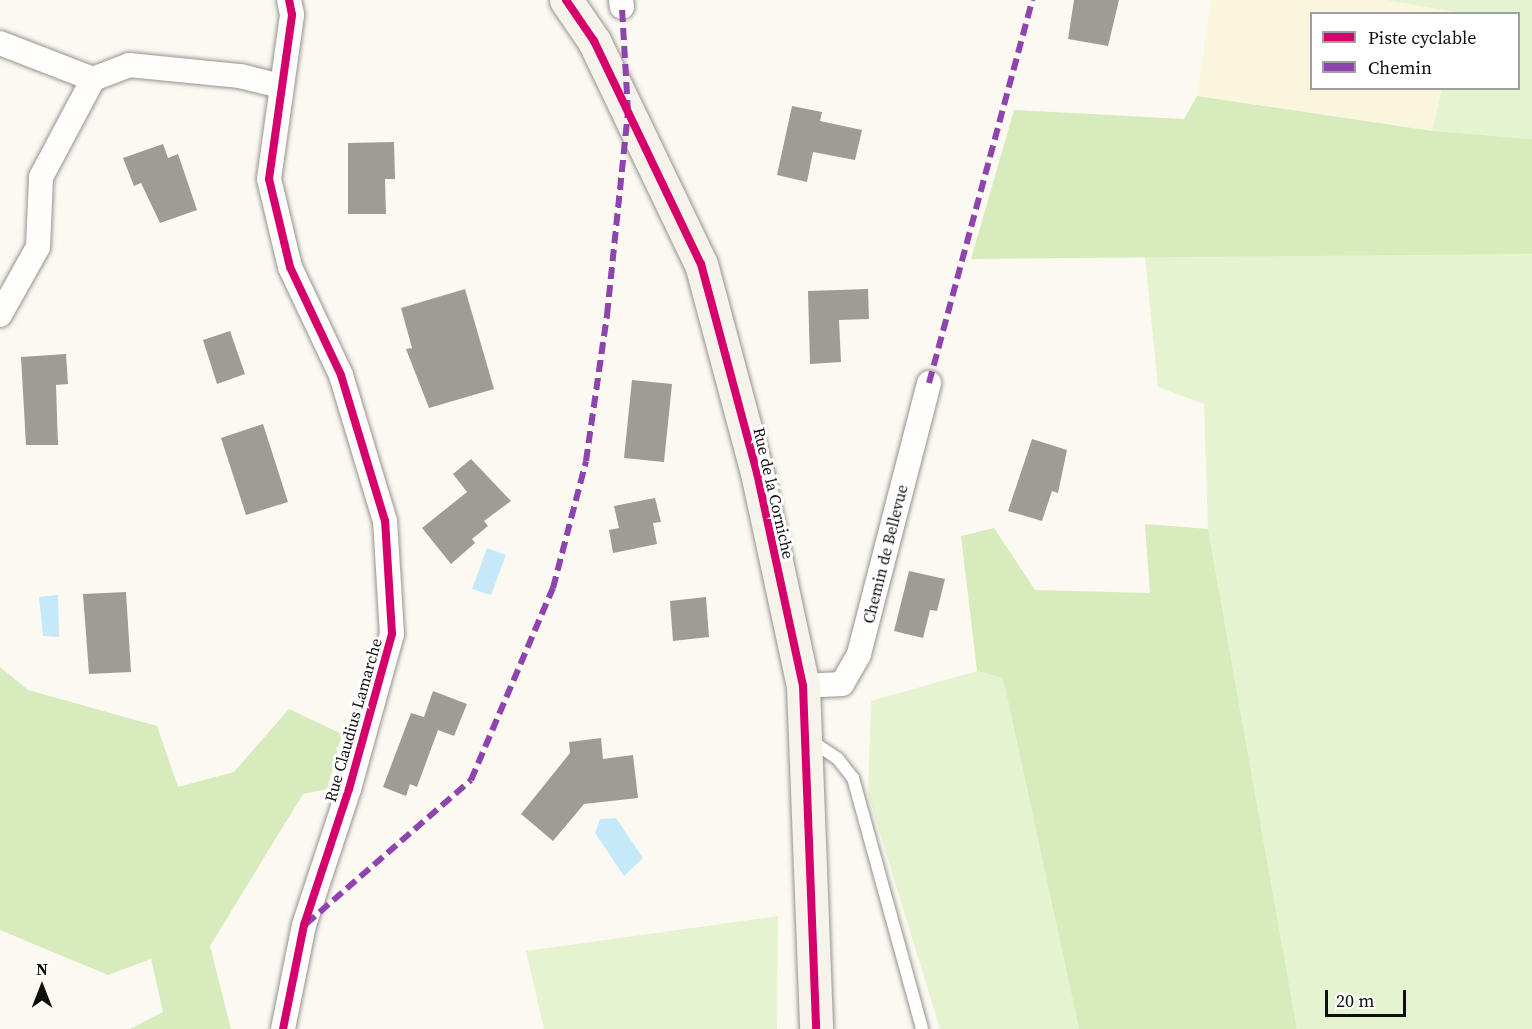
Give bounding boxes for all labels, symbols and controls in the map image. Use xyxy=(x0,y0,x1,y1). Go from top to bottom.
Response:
legend xyxy=(1310,12,1520,90)
text: Piste cyclable xyxy=(1368,25,1477,50)
text: Chemin xyxy=(1368,55,1432,80)
street label: Rue de la Corniche xyxy=(750,425,798,561)
street label: Chemin de Bellevue xyxy=(858,483,912,625)
street label: Rue Claudius Lamarche xyxy=(320,636,386,804)
north arrow xyxy=(12,957,72,1017)
text: N xyxy=(36,958,48,980)
scale bar xyxy=(1328,978,1409,1016)
text: 20 m xyxy=(1336,988,1374,1013)

